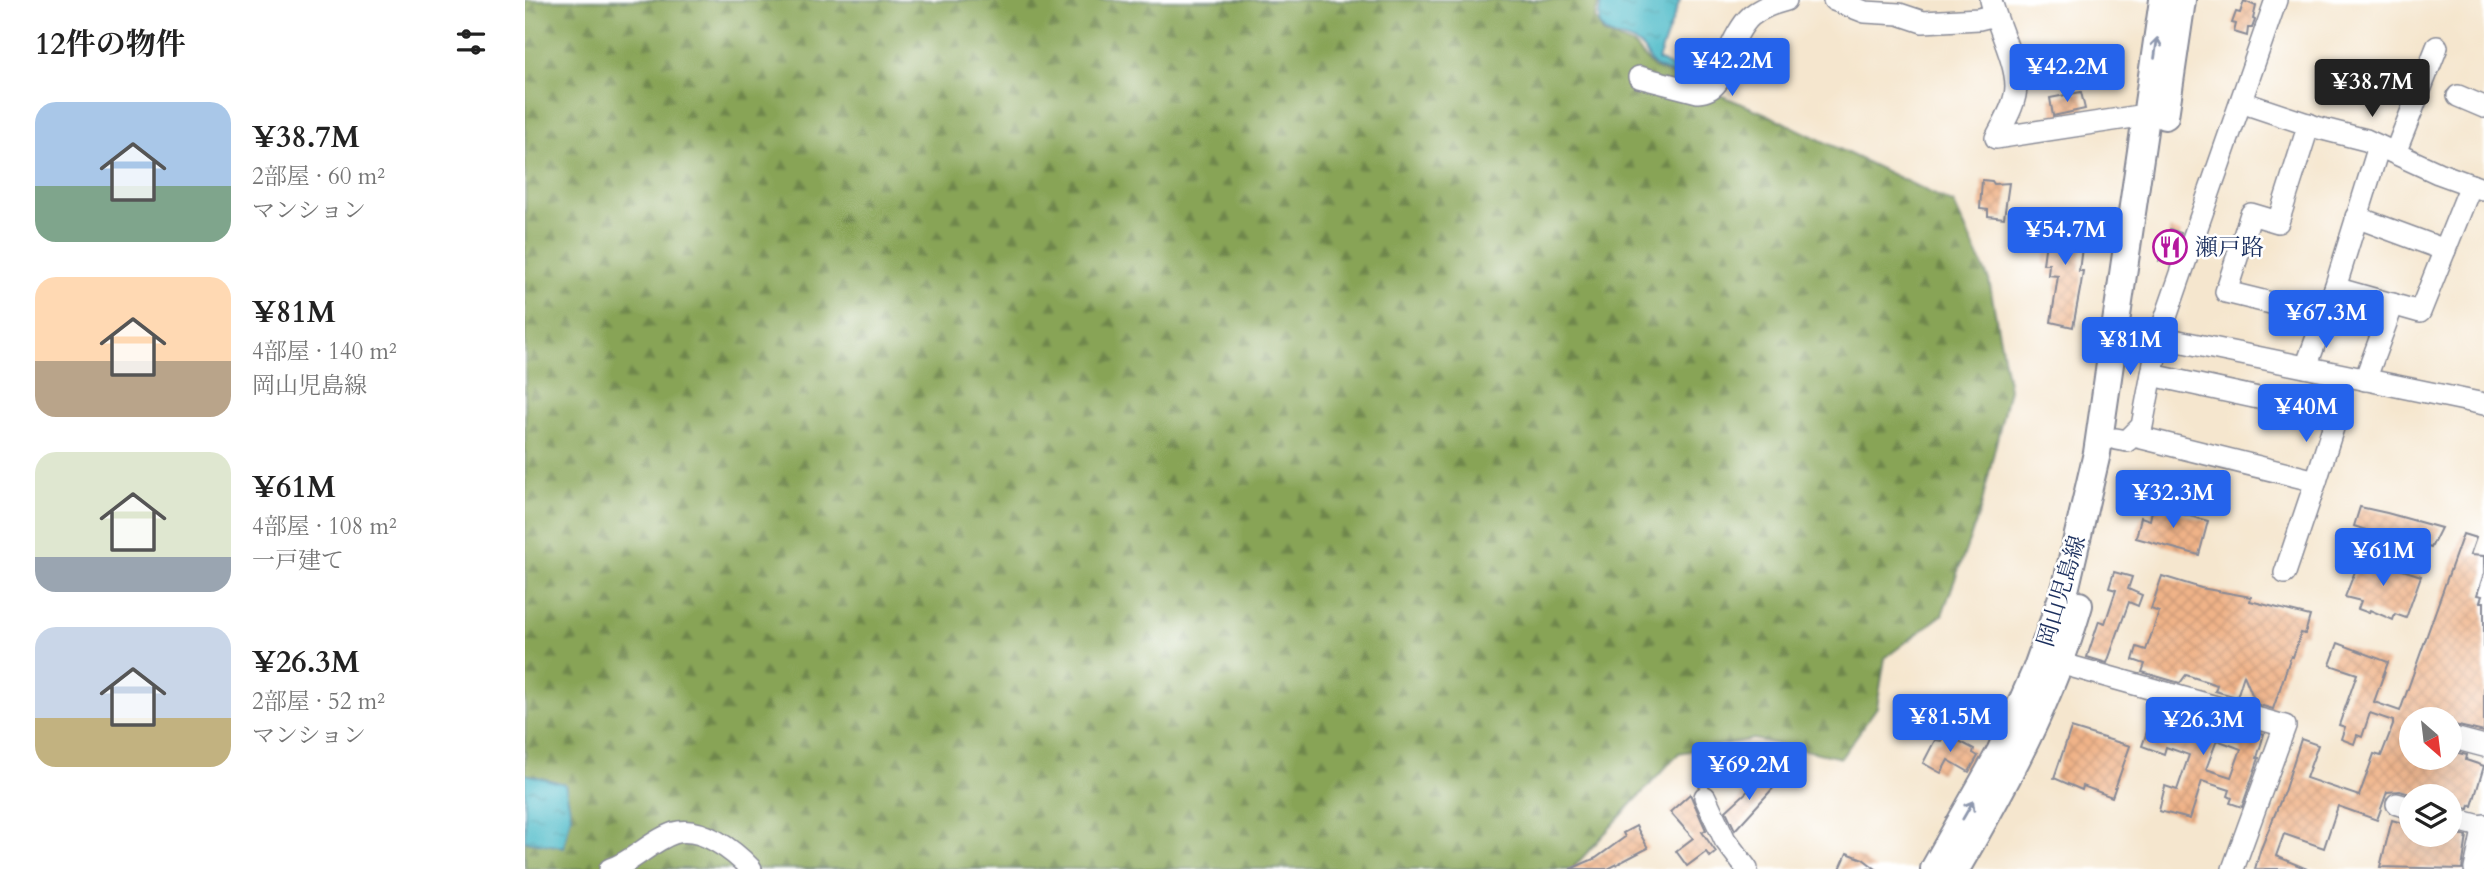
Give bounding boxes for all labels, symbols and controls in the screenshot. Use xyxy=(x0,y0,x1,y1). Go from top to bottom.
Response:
icon: filters xyxy=(452,23,490,61)
text: 12件の物件 xyxy=(35,24,186,65)
one-way arrow xyxy=(2150,37,2163,60)
pin: ¥42.2M xyxy=(1675,38,1789,98)
pin: ¥42.2M xyxy=(2010,44,2124,104)
text: ¥42.2M xyxy=(1691,45,1773,76)
text: ¥42.2M xyxy=(2026,51,2108,82)
pin: ¥38.7M xyxy=(2315,60,2429,119)
text: ¥38.7M xyxy=(2331,66,2413,97)
text: ¥38.7M xyxy=(252,117,360,158)
icon: home xyxy=(91,130,175,214)
text: 2部屋 · 60 m² xyxy=(252,161,385,192)
text: マンション xyxy=(252,195,366,226)
pin: ¥54.7M xyxy=(2008,208,2122,267)
text: ¥54.7M xyxy=(2024,214,2106,245)
restaurant icon: 瀬戸路 xyxy=(2151,228,2189,266)
place label: 瀬戸路 xyxy=(2195,232,2264,263)
pin: ¥67.3M xyxy=(2269,290,2383,350)
text: ¥81M xyxy=(252,292,336,333)
text: ¥67.3M xyxy=(2285,297,2367,328)
icon: home xyxy=(91,305,175,389)
pin: ¥81M xyxy=(2089,318,2171,377)
text: ¥81M xyxy=(2098,324,2162,355)
text: 4部屋 · 140 m² xyxy=(252,336,397,367)
text: 岡山児島線 xyxy=(252,370,367,401)
pin: ¥40M xyxy=(2265,384,2347,444)
text: ¥40M xyxy=(2274,391,2338,422)
text: ¥61M xyxy=(252,467,336,508)
pin: ¥32.3M xyxy=(2116,470,2230,530)
text: ¥32.3M xyxy=(2132,477,2214,508)
icon: home xyxy=(91,480,175,564)
text: 4部屋 · 108 m² xyxy=(252,511,397,542)
pin: ¥61M xyxy=(2342,528,2424,588)
street label: 岡山児島線 xyxy=(2030,532,2093,651)
text: ¥61M xyxy=(2351,535,2415,566)
text: 一戸建て xyxy=(252,545,344,576)
text: ¥26.3M xyxy=(252,642,360,683)
icon: home xyxy=(91,655,175,739)
text: 2部屋 · 52 m² xyxy=(252,686,385,717)
pin: ¥81.5M xyxy=(1893,694,2007,754)
pin: ¥26.3M xyxy=(2146,698,2260,757)
text: ¥81.5M xyxy=(1909,701,1991,732)
text: ¥26.3M xyxy=(2162,704,2244,735)
north arrow xyxy=(2399,707,2462,770)
map controls xyxy=(2399,707,2462,847)
text: マンション xyxy=(252,720,366,751)
pin: ¥69.2M xyxy=(1692,742,1806,802)
text: ¥69.2M xyxy=(1708,749,1790,780)
button: layers xyxy=(2399,784,2462,847)
one-way arrow xyxy=(1962,801,1976,821)

